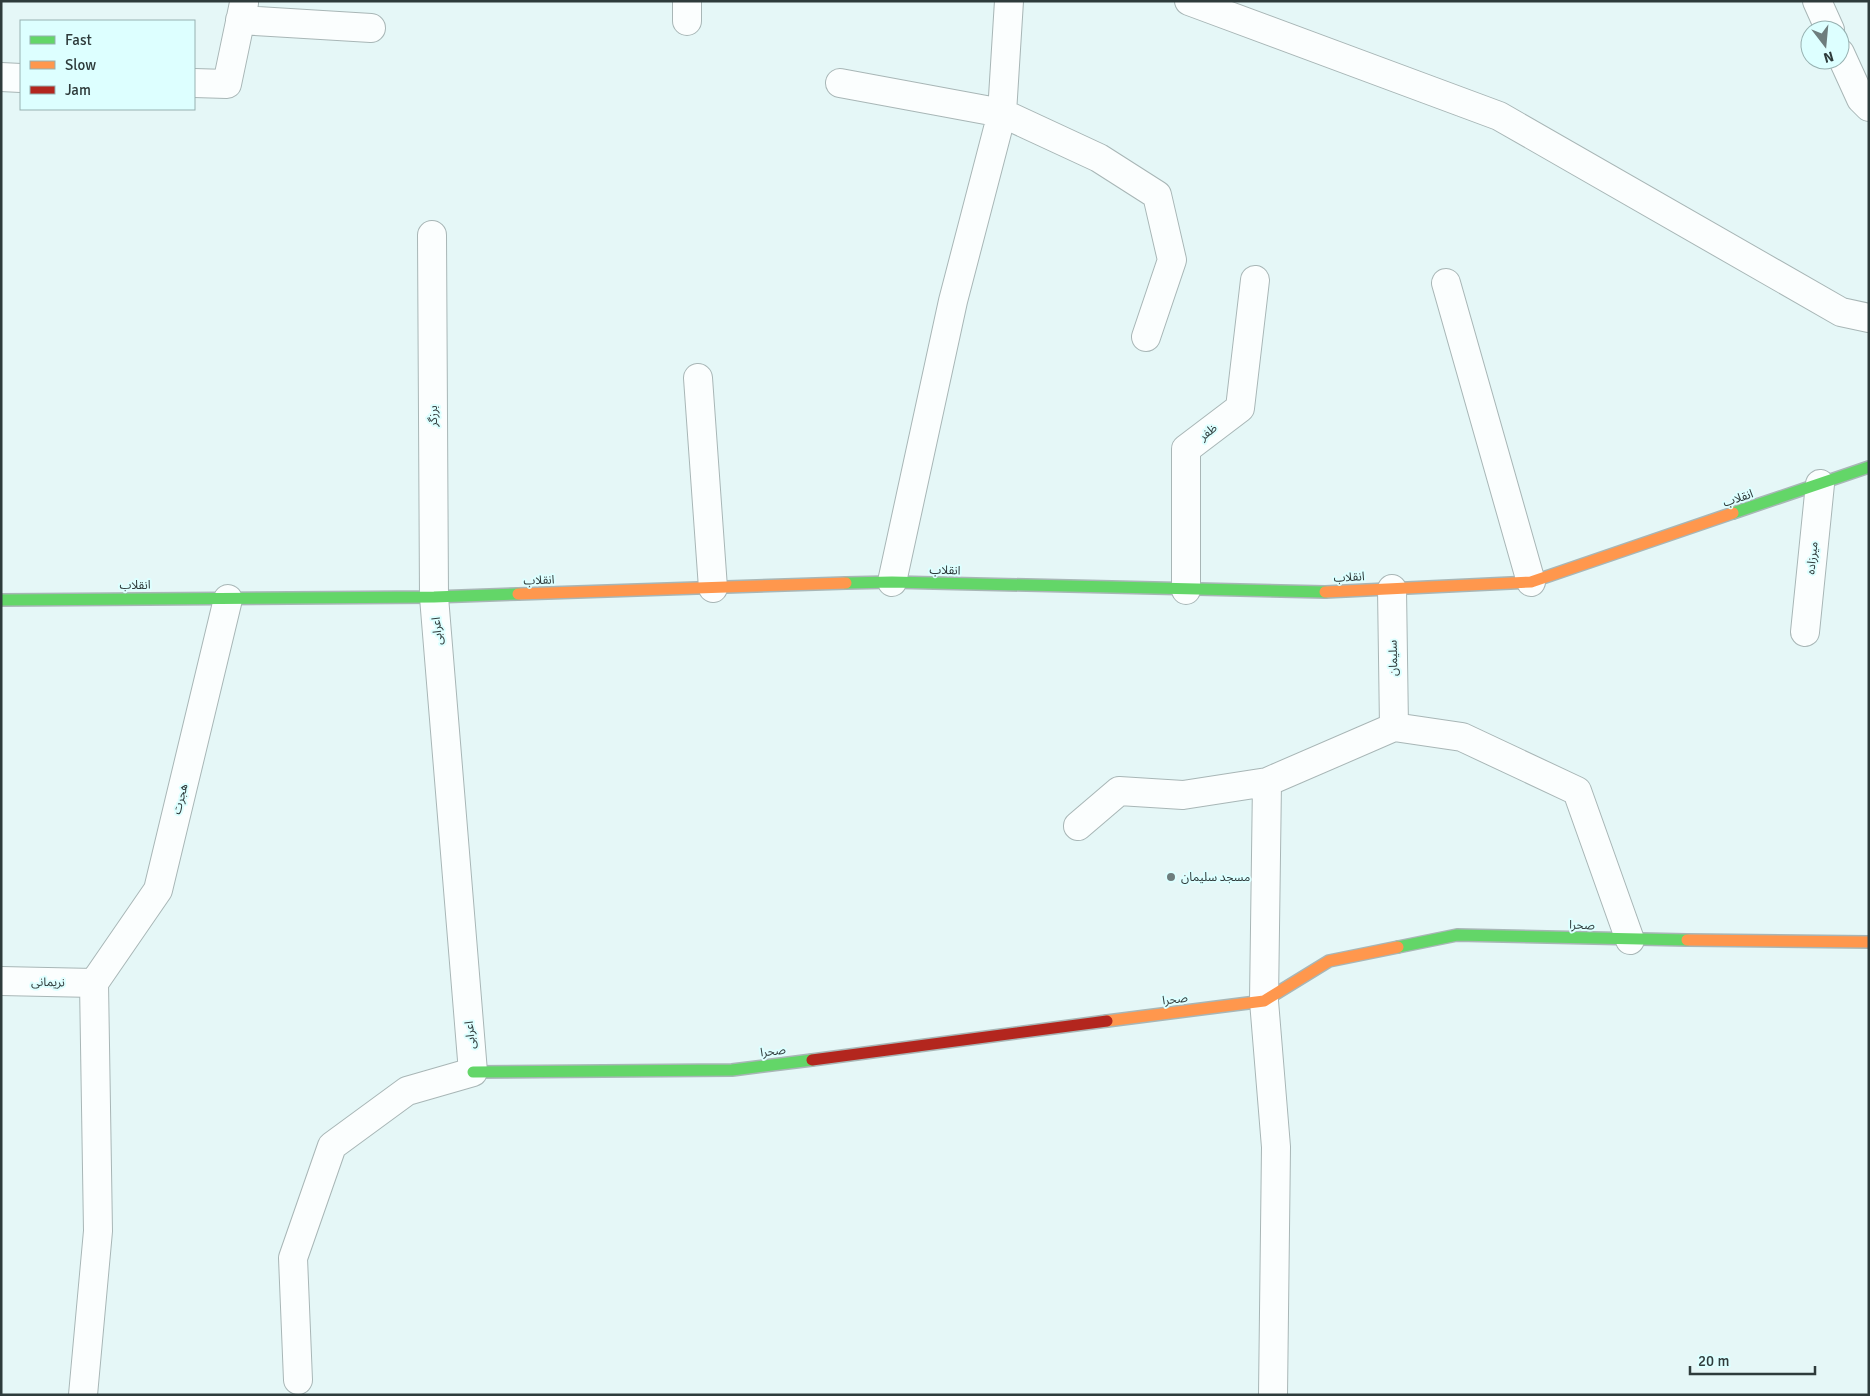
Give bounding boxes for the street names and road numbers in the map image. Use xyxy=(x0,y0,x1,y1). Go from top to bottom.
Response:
street label: برزگر xyxy=(426,405,441,428)
street label: ظفر xyxy=(1195,421,1220,445)
street label: انقلاب xyxy=(1721,486,1755,511)
street label: میرزاده xyxy=(1803,541,1822,575)
street label: انقلاب xyxy=(929,562,961,579)
street label: انقلاب xyxy=(1333,569,1365,586)
street label: انقلاب xyxy=(523,572,555,589)
street label: انقلاب xyxy=(119,578,151,593)
street label: اعرابی xyxy=(429,616,446,646)
street label: سلیمان xyxy=(1386,640,1401,676)
street label: هجرت xyxy=(169,782,192,816)
street label: صحرا xyxy=(1569,918,1595,933)
street label: نریمانی xyxy=(31,975,65,990)
street label: صحرا xyxy=(1161,990,1189,1009)
street label: اعرابی xyxy=(462,1020,479,1050)
street label: صحرا xyxy=(759,1042,787,1061)

